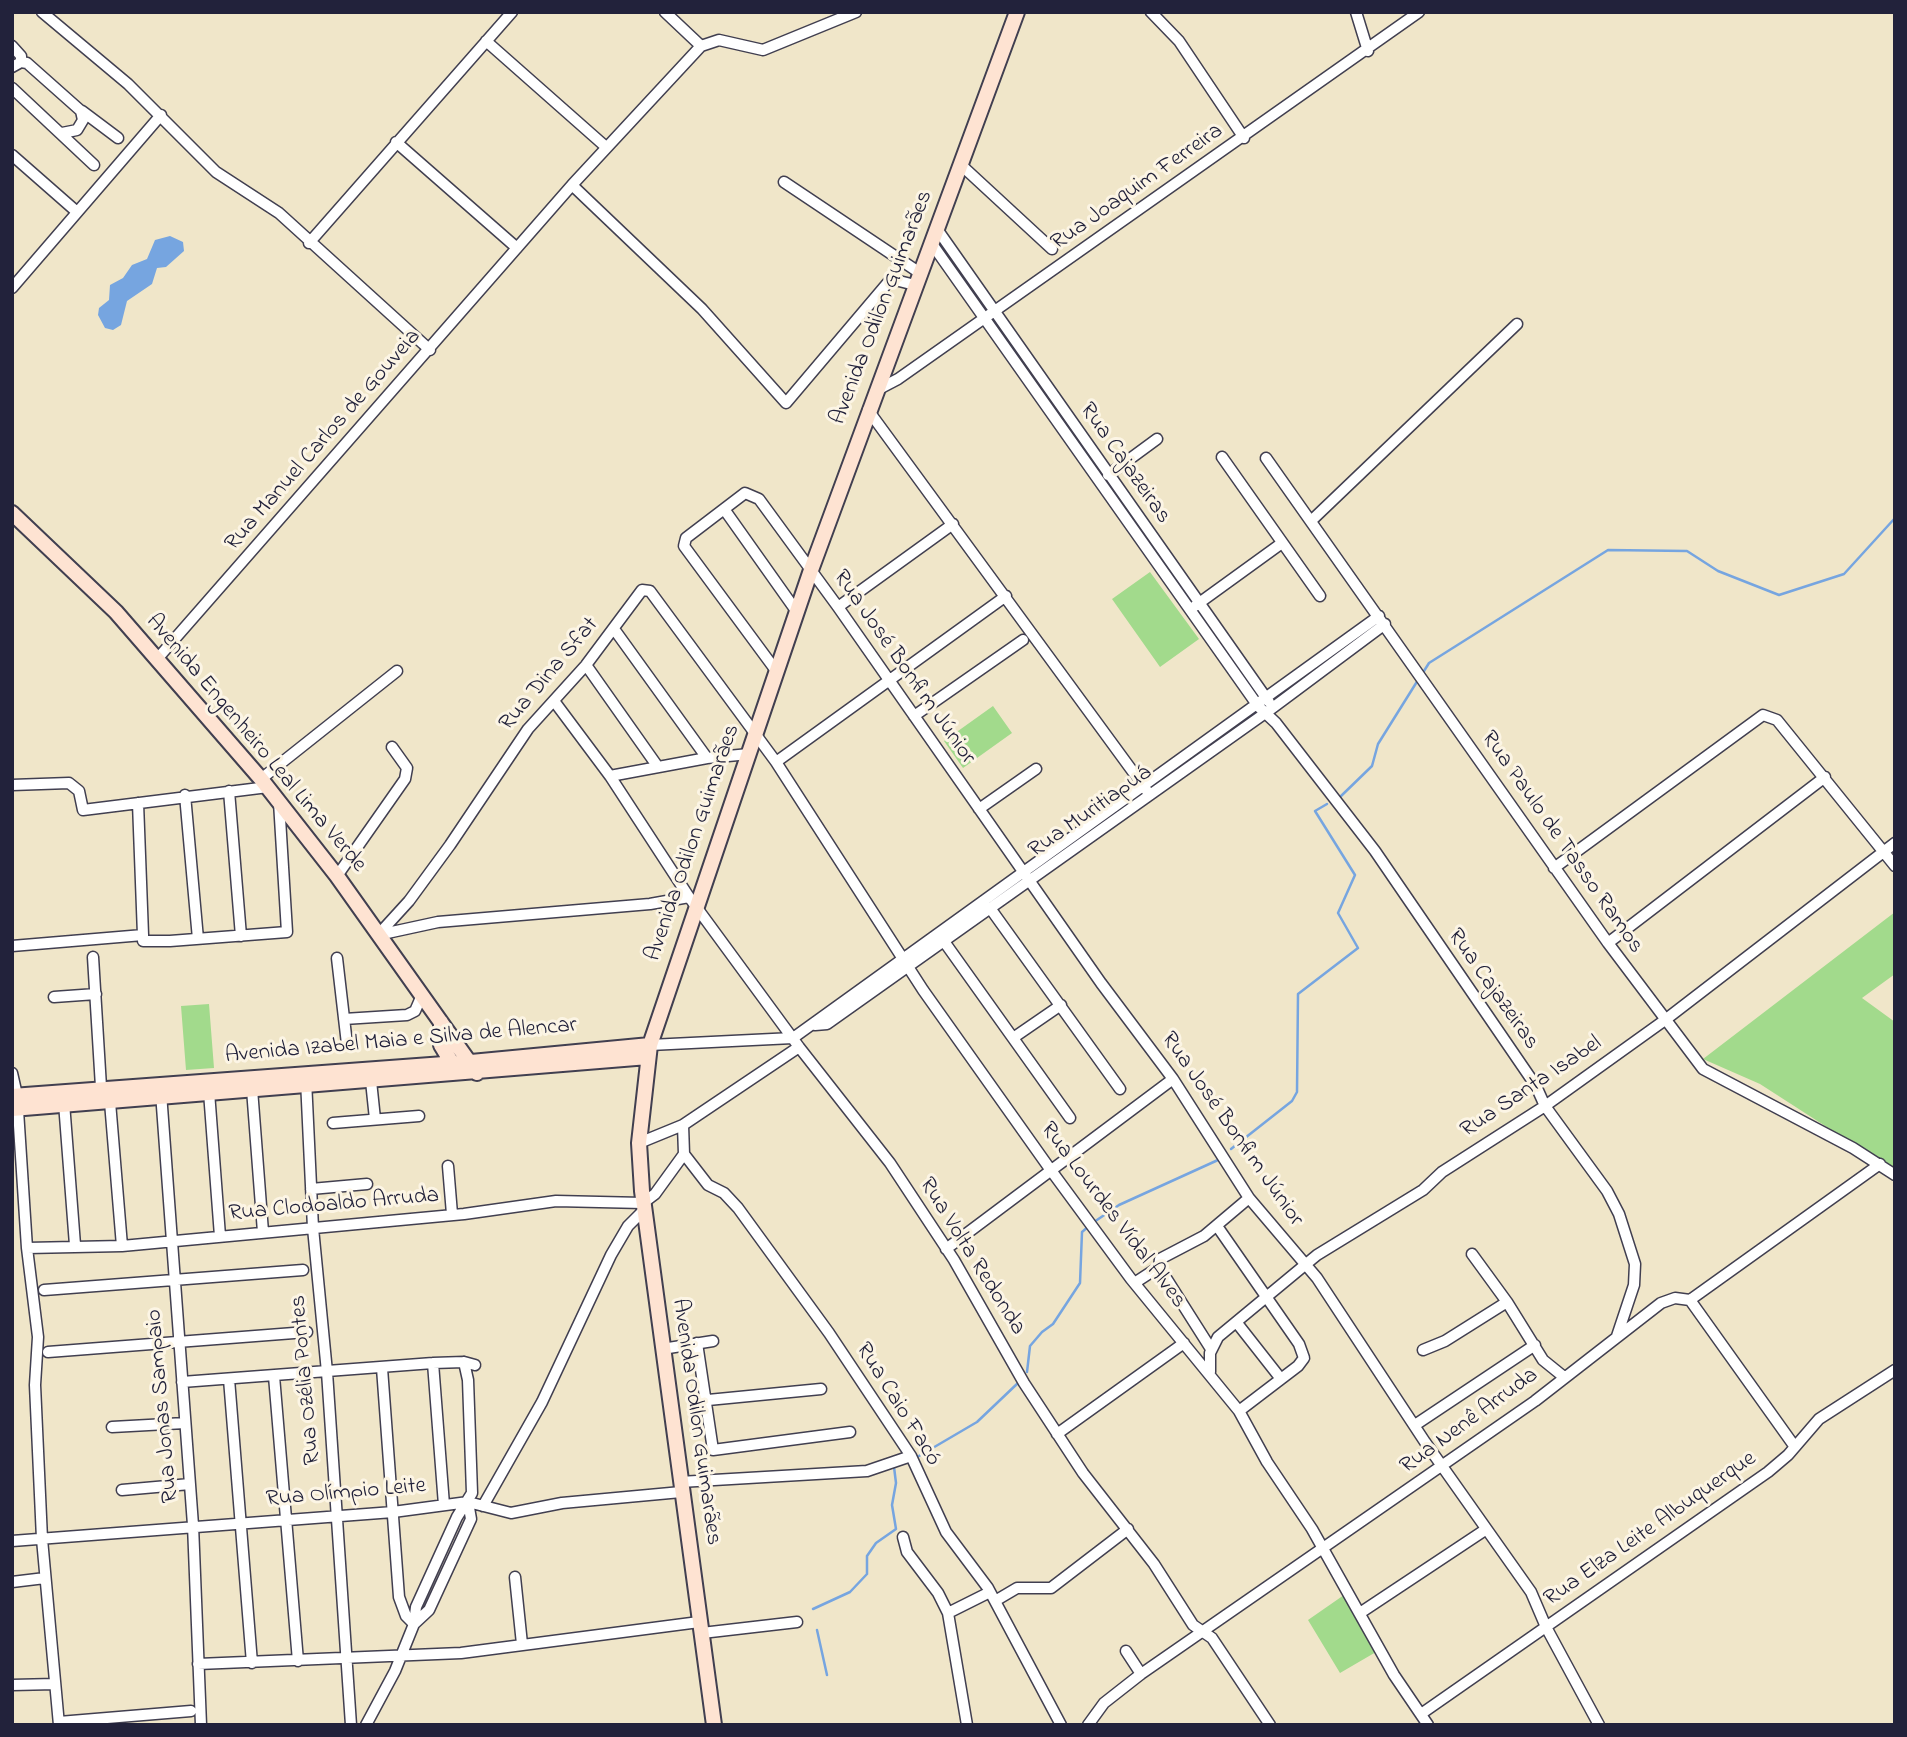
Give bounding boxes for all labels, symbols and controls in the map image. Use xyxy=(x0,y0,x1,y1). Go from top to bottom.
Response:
street label: Rua Joaquim Ferreira xyxy=(1047,118,1229,258)
street label: Avenida Odilon Guimarães xyxy=(826,187,940,429)
street label: Rua Manuel Carlos de Gouveia xyxy=(220,324,428,558)
street label: Rua Cajazeiras xyxy=(1072,398,1176,530)
street label: Rua José Bonfim Júnior xyxy=(825,565,981,771)
street label: Avenida Engenheiro Leal Lima Verde xyxy=(139,609,371,879)
street label: Rua Dina Sfat xyxy=(494,612,606,738)
street label: Avenida Odilon Guimarães xyxy=(641,721,747,965)
street label: Rua Paulo de Tasso Ramos xyxy=(1474,726,1648,960)
street label: Rua Muritiapuá xyxy=(1024,760,1158,866)
street label: Rua Cajazeiras xyxy=(1440,924,1544,1056)
street label: Avenida Izabel Maia e Silva de Alencar xyxy=(224,1013,578,1071)
street label: Rua José Bonfim Júnior xyxy=(1153,1027,1309,1233)
street label: Rua Santa Isabel xyxy=(1456,1031,1608,1145)
street label: Rua Lourdes Vídal Alves xyxy=(1033,1117,1191,1315)
street label: Rua Volta Redonda xyxy=(911,1173,1031,1341)
street label: Rua Clodoaldo Arruda xyxy=(228,1183,440,1229)
street label: Rua Ozélia Pontes xyxy=(286,1294,328,1466)
street label: Avenida Odilon Guimarães xyxy=(664,1297,726,1547)
street label: Rua Jonas Sampaio xyxy=(142,1308,186,1504)
street label: Rua Caio Facó xyxy=(848,1338,946,1472)
street label: Rua Nenê Arruda xyxy=(1396,1363,1544,1481)
street label: Rua Elza Leite Albuquerque xyxy=(1540,1446,1762,1614)
street label: Rua Olímpio Leite xyxy=(265,1473,427,1515)

